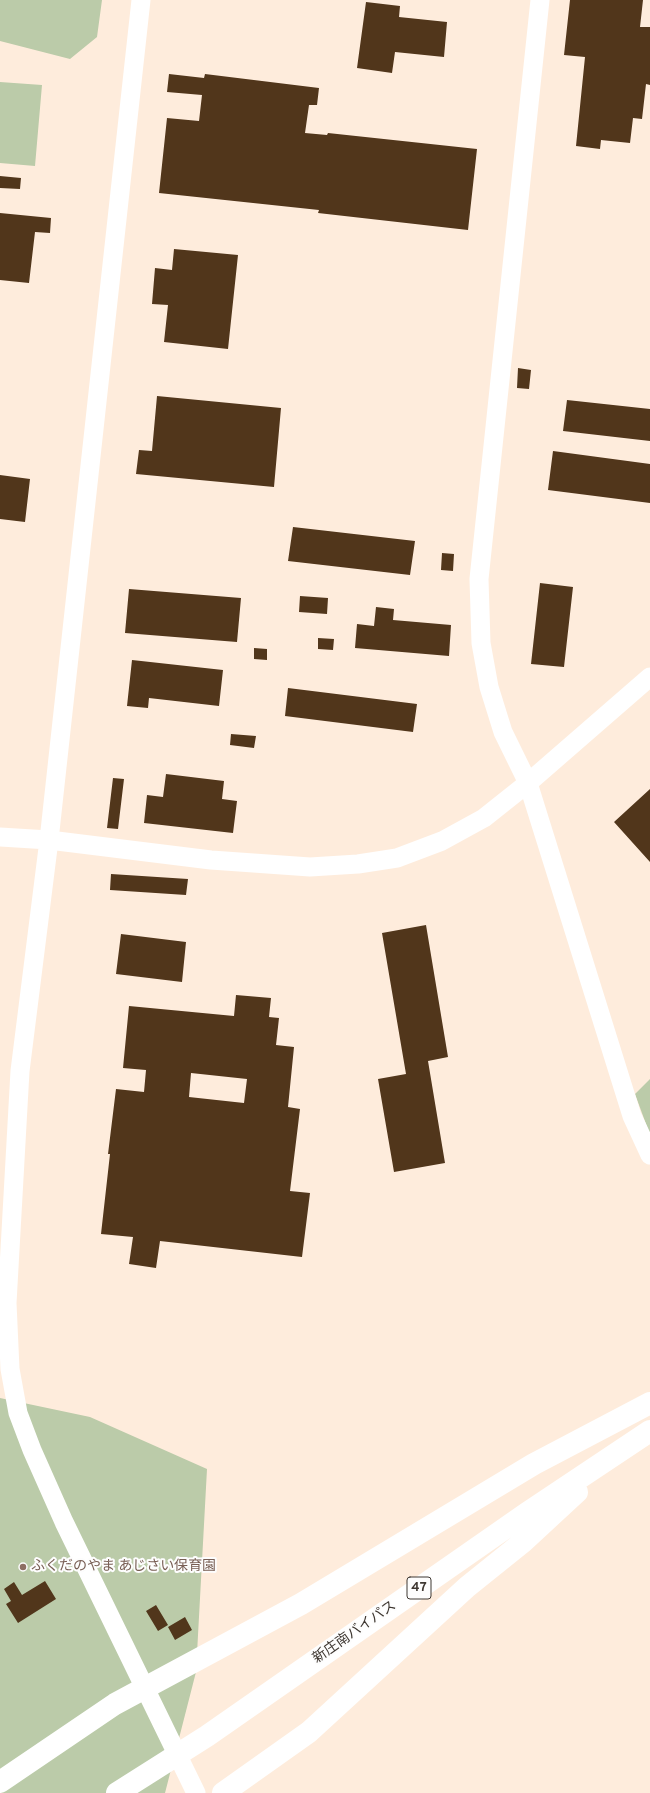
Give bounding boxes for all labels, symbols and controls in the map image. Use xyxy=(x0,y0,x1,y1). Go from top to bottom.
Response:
place label: ふくだのやま あじさい保育園 xyxy=(31,1559,216,1575)
marker: ふくだのやま あじさい保育園 xyxy=(18,1562,28,1572)
road number: 47 xyxy=(407,1577,431,1599)
street label: 新庄南バイパス xyxy=(310,1598,400,1668)

